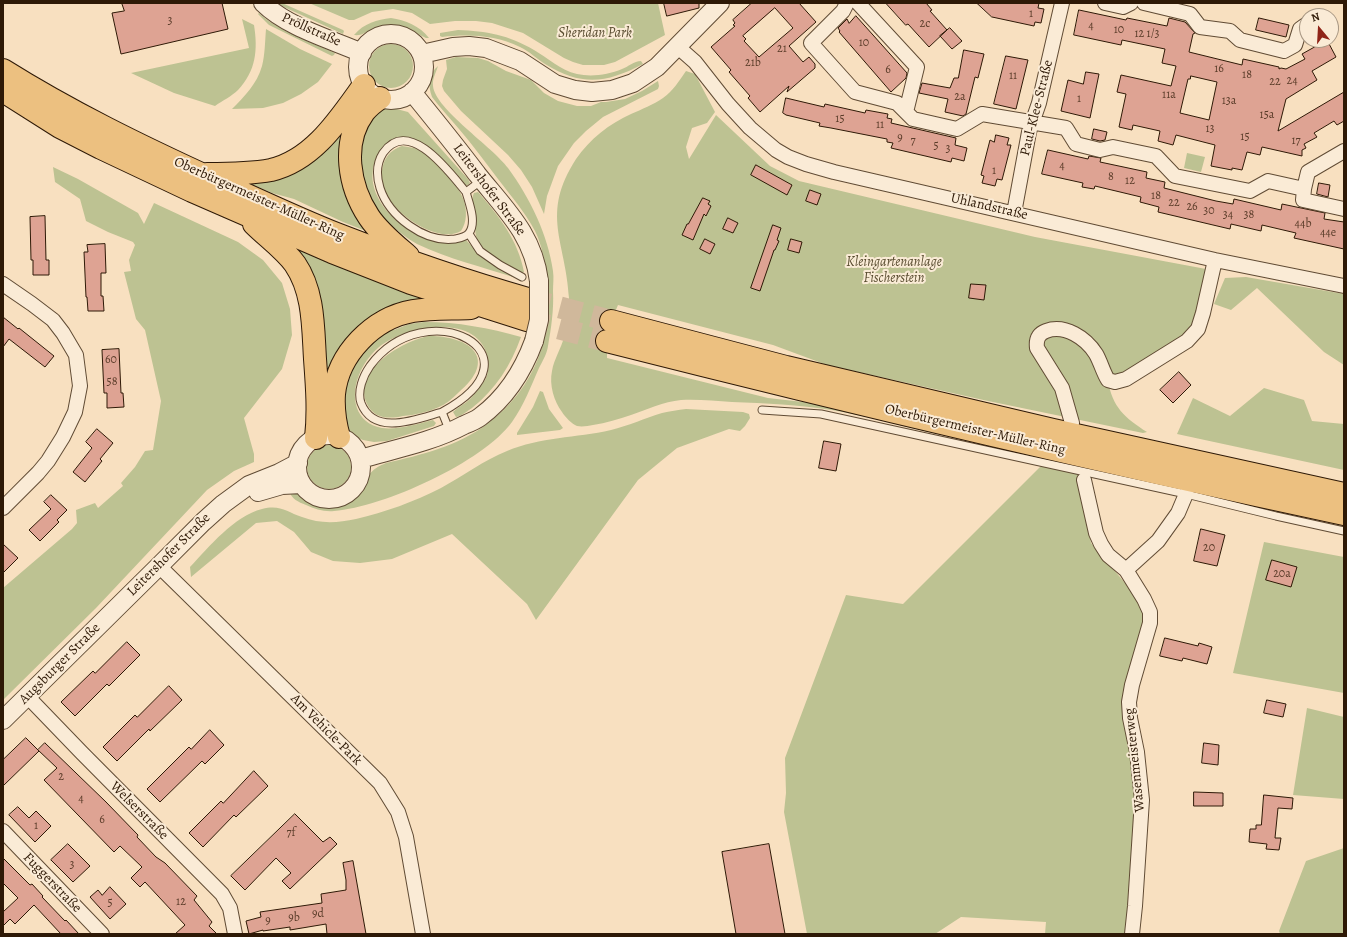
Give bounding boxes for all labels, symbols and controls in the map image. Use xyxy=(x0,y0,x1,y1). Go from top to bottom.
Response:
house number: 1 xyxy=(1029,7,1033,21)
north arrow xyxy=(1299,8,1339,48)
street label: Pröllstraße xyxy=(279,9,343,51)
text: N xyxy=(1309,9,1322,25)
house number: 3 xyxy=(168,14,172,28)
house number: 2c xyxy=(920,17,930,31)
house number: 4 xyxy=(1088,19,1094,33)
house number: 10 xyxy=(1114,23,1124,37)
park label: Sheridan Park xyxy=(558,26,632,42)
house number: 12 1/3 xyxy=(1134,27,1160,41)
house number: 10 xyxy=(859,36,869,50)
house number: 21 xyxy=(777,42,787,56)
house number: 21b xyxy=(745,56,761,70)
street label: Paul-Klee-Straße xyxy=(1017,58,1057,158)
house number: 16 xyxy=(1214,62,1224,76)
house number: 6 xyxy=(885,63,891,77)
house number: 18 xyxy=(1242,68,1252,82)
house number: 11 xyxy=(1009,69,1017,83)
house number: 24 xyxy=(1286,74,1298,88)
house number: 22 xyxy=(1269,75,1281,89)
house number: 11a xyxy=(1162,88,1176,102)
house number: 2a xyxy=(954,90,966,104)
house number: 1 xyxy=(1077,92,1081,106)
house number: 13a xyxy=(1222,94,1236,108)
house number: 15a xyxy=(1260,108,1274,122)
house number: 15 xyxy=(835,112,845,126)
house number: 11 xyxy=(876,118,884,132)
house number: 13 xyxy=(1205,122,1215,136)
house number: 15 xyxy=(1240,130,1250,144)
house number: 9 xyxy=(897,131,903,145)
house number: 7 xyxy=(910,134,916,148)
house number: 17 xyxy=(1291,134,1301,148)
house number: 5 xyxy=(933,139,939,153)
street label: Leitershofer Straße xyxy=(449,141,529,239)
house number: 3 xyxy=(946,142,950,156)
street label: Oberbürgermeister-Müller-Ring xyxy=(171,154,347,244)
house number: 4 xyxy=(1059,159,1065,173)
house number: 1 xyxy=(992,164,996,178)
house number: 8 xyxy=(1108,170,1114,184)
house number: 12 xyxy=(1125,174,1135,188)
house number: 18 xyxy=(1151,189,1161,203)
street label: Uhlandstraße xyxy=(949,190,1029,224)
house number: 22 xyxy=(1168,196,1180,210)
house number: 26 xyxy=(1186,200,1198,214)
house number: 30 xyxy=(1203,204,1215,218)
house number: 34 xyxy=(1223,208,1233,222)
house number: 38 xyxy=(1244,208,1254,222)
house number: 44b xyxy=(1295,217,1311,231)
house number: 44e xyxy=(1320,226,1336,240)
park label: Kleingartenanlage Fischerstein xyxy=(846,255,942,288)
house number: 60 xyxy=(105,353,117,367)
house number: 58 xyxy=(107,375,117,389)
street label: Oberbürgermeister-Müller-Ring xyxy=(883,401,1067,459)
street label: Leitershofer Straße xyxy=(124,510,214,600)
house number: 20 xyxy=(1203,541,1215,555)
house number: 20a xyxy=(1273,567,1291,581)
street label: Augsburger Straße xyxy=(16,620,104,708)
street label: Am Vehicle-Park xyxy=(287,691,365,769)
street label: Wasenmeisterweg xyxy=(1121,707,1149,813)
house number: 2 xyxy=(58,770,64,784)
street label: Welserstraße xyxy=(106,778,172,844)
house number: 4 xyxy=(78,792,84,806)
house number: 6 xyxy=(99,813,105,827)
house number: 1 xyxy=(34,819,38,833)
house number: 7f xyxy=(287,826,295,840)
street label: Fuggerstraße xyxy=(19,849,85,917)
house number: 3 xyxy=(70,858,74,872)
house number: 12 xyxy=(176,895,186,909)
house number: 5 xyxy=(107,896,113,910)
house number: 9d xyxy=(312,907,324,921)
house number: 9b xyxy=(288,911,300,925)
house number: 9 xyxy=(265,914,271,928)

